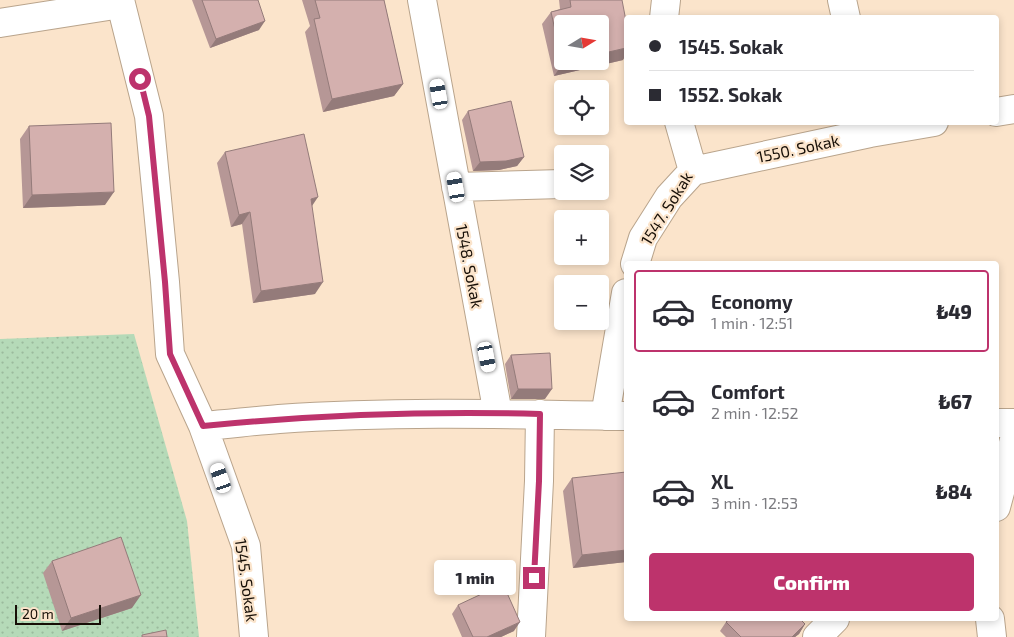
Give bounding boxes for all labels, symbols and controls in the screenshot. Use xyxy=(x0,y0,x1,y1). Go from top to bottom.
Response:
north arrow xyxy=(554,15,609,70)
map controls xyxy=(554,15,609,330)
text: 1545. Sokak xyxy=(679,35,783,58)
route start xyxy=(129,68,151,90)
car xyxy=(429,78,448,110)
button: locate xyxy=(554,80,609,135)
text: 1552. Sokak xyxy=(679,83,782,106)
street label: 1550. Sokak xyxy=(755,130,841,166)
button: layers xyxy=(554,145,609,200)
street label: 1547. Sokak xyxy=(636,168,696,248)
car xyxy=(446,171,465,203)
button: + xyxy=(554,210,609,265)
street label: 1548. Sokak xyxy=(453,223,487,309)
button: − xyxy=(554,275,609,330)
icon: car xyxy=(651,289,696,334)
text: Economy xyxy=(711,290,793,313)
text: ₺49 xyxy=(936,300,972,323)
text: 1 min · 12:51 xyxy=(711,313,793,332)
car xyxy=(476,341,497,373)
icon: car xyxy=(651,379,696,424)
text: Comfort xyxy=(711,380,785,403)
text: ₺67 xyxy=(939,390,972,413)
text: 2 min · 12:52 xyxy=(711,403,798,422)
car xyxy=(209,461,232,495)
icon: car xyxy=(651,469,696,514)
text: XL xyxy=(711,470,733,493)
text: ₺84 xyxy=(936,480,972,503)
text: 3 min · 12:53 xyxy=(711,493,798,512)
street label: 1545. Sokak xyxy=(232,537,262,623)
button: Confirm xyxy=(649,553,974,611)
callout: 1 min xyxy=(434,560,516,596)
route end xyxy=(523,567,545,589)
text: 1 min xyxy=(455,568,495,587)
scale bar xyxy=(15,602,101,625)
text: 20 m xyxy=(22,605,54,622)

